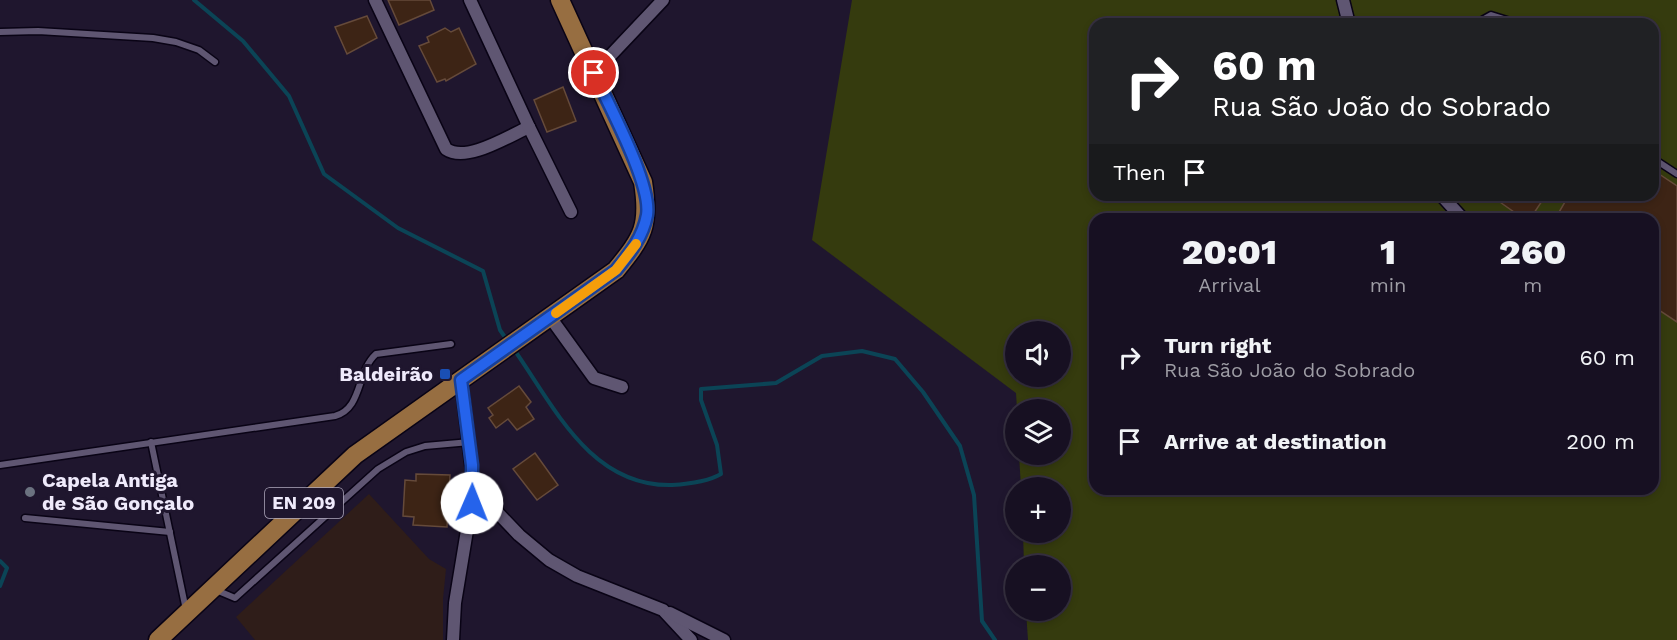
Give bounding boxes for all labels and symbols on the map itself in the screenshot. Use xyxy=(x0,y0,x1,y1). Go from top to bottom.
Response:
pin xyxy=(568,47,619,98)
place label: Baldeirão xyxy=(339,362,433,386)
marker: Baldeirão xyxy=(438,367,452,381)
place label: Capela Antiga de São Gonçalo xyxy=(42,468,194,515)
position arrow xyxy=(440,471,504,535)
marker: Capela Antiga de São Gonçalo xyxy=(23,485,37,499)
road number: EN 209 xyxy=(265,488,343,518)

